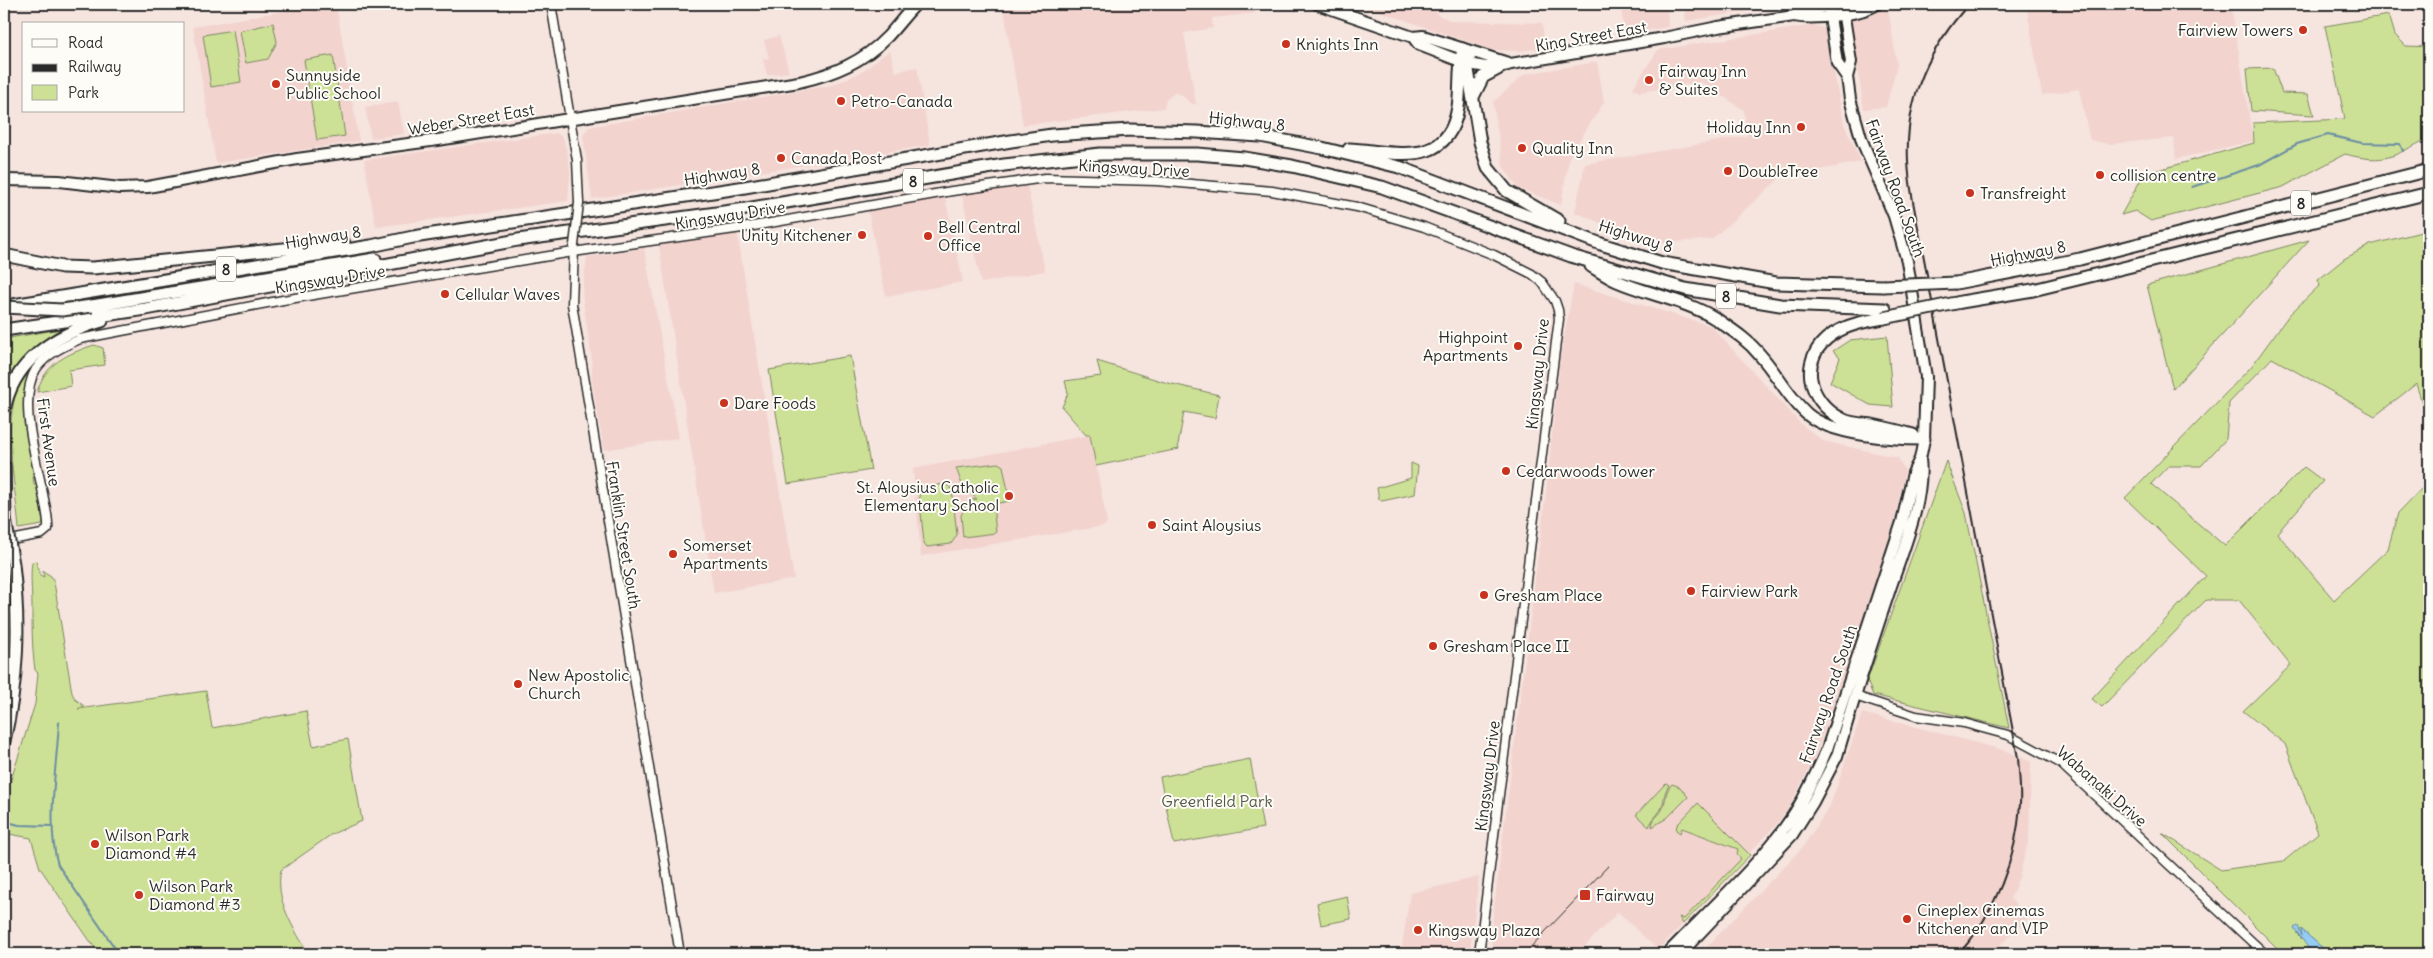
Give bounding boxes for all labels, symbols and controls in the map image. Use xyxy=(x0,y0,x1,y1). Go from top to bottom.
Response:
street label: King Street East xyxy=(1534,16,1649,56)
place label: Fairview Towers xyxy=(2178,20,2293,40)
legend xyxy=(22,22,185,112)
marker: Fairview Towers xyxy=(2297,24,2309,36)
text: Road xyxy=(68,33,103,52)
place label: Knights Inn xyxy=(1296,34,1379,54)
marker: Knights Inn xyxy=(1280,38,1292,50)
text: Railway xyxy=(68,57,122,76)
place label: Fairway Inn & Suites xyxy=(1659,61,1746,99)
place label: Sunnyside Public School xyxy=(286,65,381,103)
marker: Fairway Inn & Suites xyxy=(1643,74,1655,86)
marker: Sunnyside Public School xyxy=(270,78,282,90)
text: Park xyxy=(68,83,99,102)
place label: Petro-Canada xyxy=(851,91,953,111)
marker: Petro-Canada xyxy=(835,95,847,107)
street label: Weber Street East xyxy=(406,99,536,139)
street label: Highway 8 xyxy=(1208,107,1286,135)
street label: Fairway Road South xyxy=(1862,116,1930,260)
place label: Holiday Inn xyxy=(1707,117,1791,137)
marker: Holiday Inn xyxy=(1795,121,1807,133)
place label: Quality Inn xyxy=(1532,138,1613,158)
marker: Quality Inn xyxy=(1516,142,1528,154)
place label: Canada Post xyxy=(791,148,883,168)
marker: Canada Post xyxy=(775,152,787,164)
street label: Kingsway Drive xyxy=(1078,155,1190,181)
street label: Highway 8 xyxy=(682,158,762,190)
place label: DoubleTree xyxy=(1738,161,1818,181)
marker: DoubleTree xyxy=(1722,165,1734,177)
place label: collision centre xyxy=(2110,165,2216,185)
road number: 8 xyxy=(903,168,923,194)
marker: collision centre xyxy=(2094,169,2106,181)
place label: Transfreight xyxy=(1980,183,2067,203)
marker: Transfreight xyxy=(1964,187,1976,199)
road number: 8 xyxy=(2291,190,2311,216)
street label: Kingsway Drive xyxy=(673,196,787,234)
street label: Highway 8 xyxy=(1596,215,1676,257)
place label: Bell Central Office xyxy=(938,217,1020,255)
street label: Highway 8 xyxy=(283,221,363,253)
place label: Unity Kitchener xyxy=(741,225,852,245)
marker: Unity Kitchener xyxy=(856,229,868,241)
marker: Bell Central Office xyxy=(922,230,934,242)
street label: Highway 8 xyxy=(1988,236,2068,270)
road number: 8 xyxy=(216,256,236,282)
street label: Kingsway Drive xyxy=(273,260,387,298)
place label: Cellular Waves xyxy=(455,284,560,304)
road number: 8 xyxy=(1716,284,1736,308)
marker: Cellular Waves xyxy=(439,288,451,300)
street label: Kingsway Drive xyxy=(1521,318,1553,430)
place label: Highpoint Apartments xyxy=(1423,327,1509,365)
marker: Highpoint Apartments xyxy=(1512,340,1524,352)
place label: Dare Foods xyxy=(734,393,816,413)
street label: First Avenue xyxy=(33,396,65,488)
marker: Dare Foods xyxy=(718,397,730,409)
street label: Franklin Street South xyxy=(602,459,646,611)
place label: Cedarwoods Tower xyxy=(1516,461,1655,481)
marker: Cedarwoods Tower xyxy=(1500,465,1512,477)
place label: St. Aloysius Catholic Elementary School xyxy=(856,477,999,515)
marker: St. Aloysius Catholic Elementary School xyxy=(1003,490,1015,502)
place label: Saint Aloysius xyxy=(1162,515,1261,535)
marker: Saint Aloysius xyxy=(1146,519,1158,531)
place label: Somerset Apartments xyxy=(683,535,768,573)
marker: Somerset Apartments xyxy=(667,548,679,560)
place label: Fairview Park xyxy=(1701,581,1798,601)
place label: Gresham Place xyxy=(1494,585,1602,605)
marker: Fairview Park xyxy=(1685,585,1697,597)
marker: Gresham Place xyxy=(1478,589,1490,601)
street label: Fairway Road South xyxy=(1795,622,1861,766)
place label: Gresham Place II xyxy=(1443,636,1569,656)
marker: Gresham Place II xyxy=(1427,640,1439,652)
place label: New Apostolic Church xyxy=(528,665,629,703)
marker: New Apostolic Church xyxy=(512,678,524,690)
street label: Kingsway Drive xyxy=(1470,720,1504,832)
street label: Wabanaki Drive xyxy=(2053,741,2151,831)
park label: Greenfield Park xyxy=(1161,791,1273,811)
place label: Wilson Park Diamond #4 xyxy=(105,825,197,863)
marker: Wilson Park Diamond #4 xyxy=(89,838,101,850)
place label: Wilson Park Diamond #3 xyxy=(149,876,241,914)
place label: Fairway xyxy=(1596,885,1654,905)
marker: Fairway xyxy=(1578,888,1592,902)
marker: Wilson Park Diamond #3 xyxy=(133,889,145,901)
place label: Cineplex Cinemas Kitchener and VIP xyxy=(1917,900,2049,938)
marker: Cineplex Cinemas Kitchener and VIP xyxy=(1901,913,1913,925)
place label: Kingsway Plaza xyxy=(1428,920,1540,940)
marker: Kingsway Plaza xyxy=(1412,924,1424,936)

